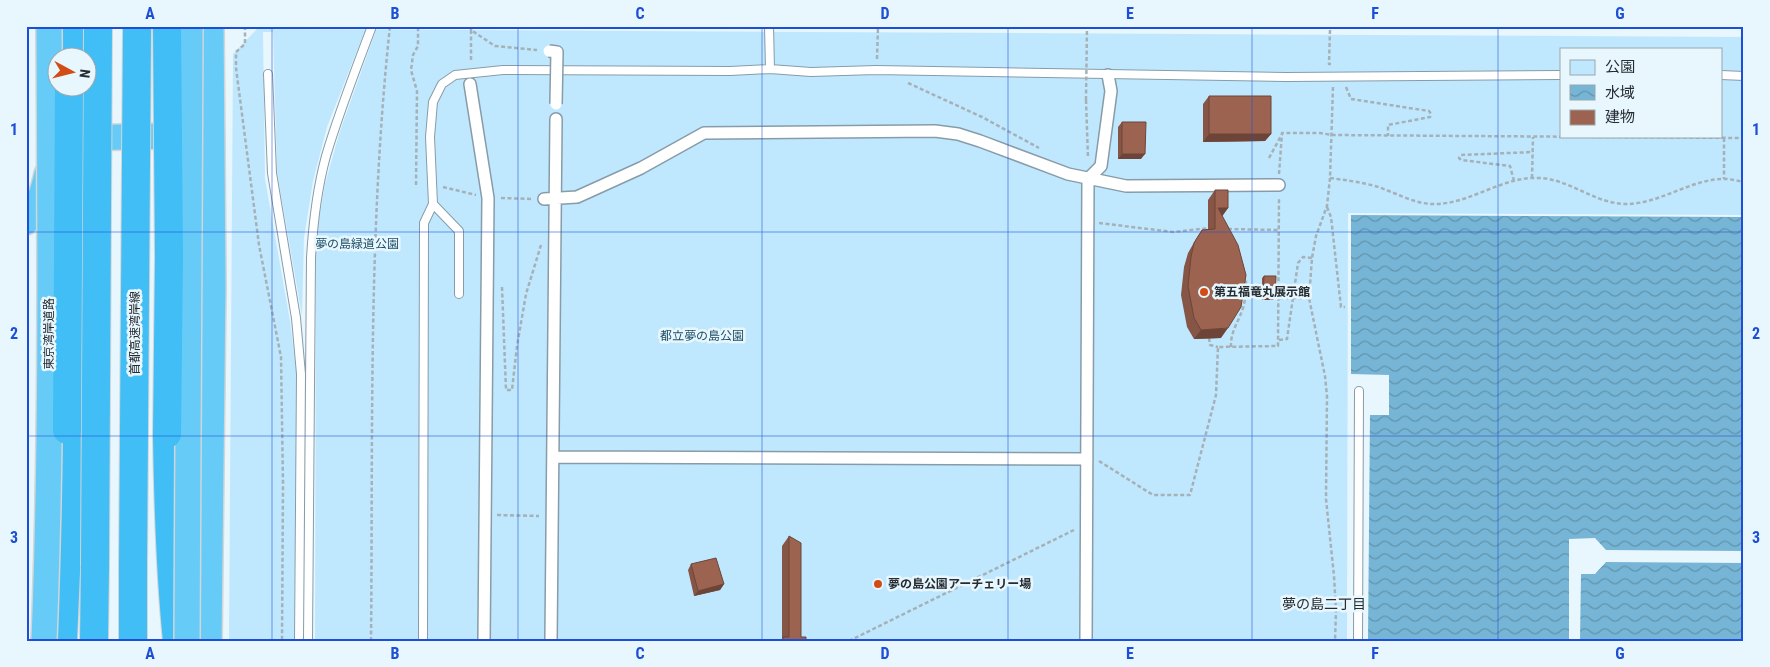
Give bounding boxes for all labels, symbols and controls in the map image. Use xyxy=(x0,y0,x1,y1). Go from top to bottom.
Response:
text: A xyxy=(145,4,155,23)
text: B xyxy=(391,4,400,23)
text: C xyxy=(635,4,645,23)
text: D xyxy=(880,4,890,23)
text: E xyxy=(1126,4,1134,23)
text: F xyxy=(1371,4,1379,23)
text: G xyxy=(1615,4,1625,23)
north arrow xyxy=(48,48,98,98)
legend xyxy=(1560,48,1722,138)
text: 公園 xyxy=(1605,58,1635,76)
text: N xyxy=(76,68,93,79)
text: 水域 xyxy=(1605,84,1635,102)
text: 建物 xyxy=(1605,108,1635,126)
text: 1 xyxy=(10,120,18,139)
text: 1 xyxy=(1752,120,1760,139)
park label: 夢の島緑道公園 xyxy=(315,237,399,251)
place label: 第五福竜丸展示館 xyxy=(1214,285,1310,299)
marker: 第五福竜丸展示館 xyxy=(1198,286,1210,298)
street label: 首都高速湾岸線 xyxy=(128,291,142,375)
street label: 東京湾岸道路 xyxy=(42,298,56,370)
text: 2 xyxy=(10,324,18,343)
text: 2 xyxy=(1752,324,1760,343)
park label: 都立夢の島公園 xyxy=(660,329,744,343)
text: 3 xyxy=(10,528,18,547)
text: 3 xyxy=(1752,528,1760,547)
place label: 夢の島公園アーチェリー場 xyxy=(888,577,1031,591)
marker: 夢の島公園アーチェリー場 xyxy=(872,578,884,590)
district label: 夢の島二丁目 xyxy=(1282,596,1366,612)
text: A xyxy=(145,644,155,663)
text: B xyxy=(391,644,400,663)
text: C xyxy=(635,644,645,663)
text: D xyxy=(880,644,890,663)
text: E xyxy=(1126,644,1134,663)
text: F xyxy=(1371,644,1379,663)
text: G xyxy=(1615,644,1625,663)

